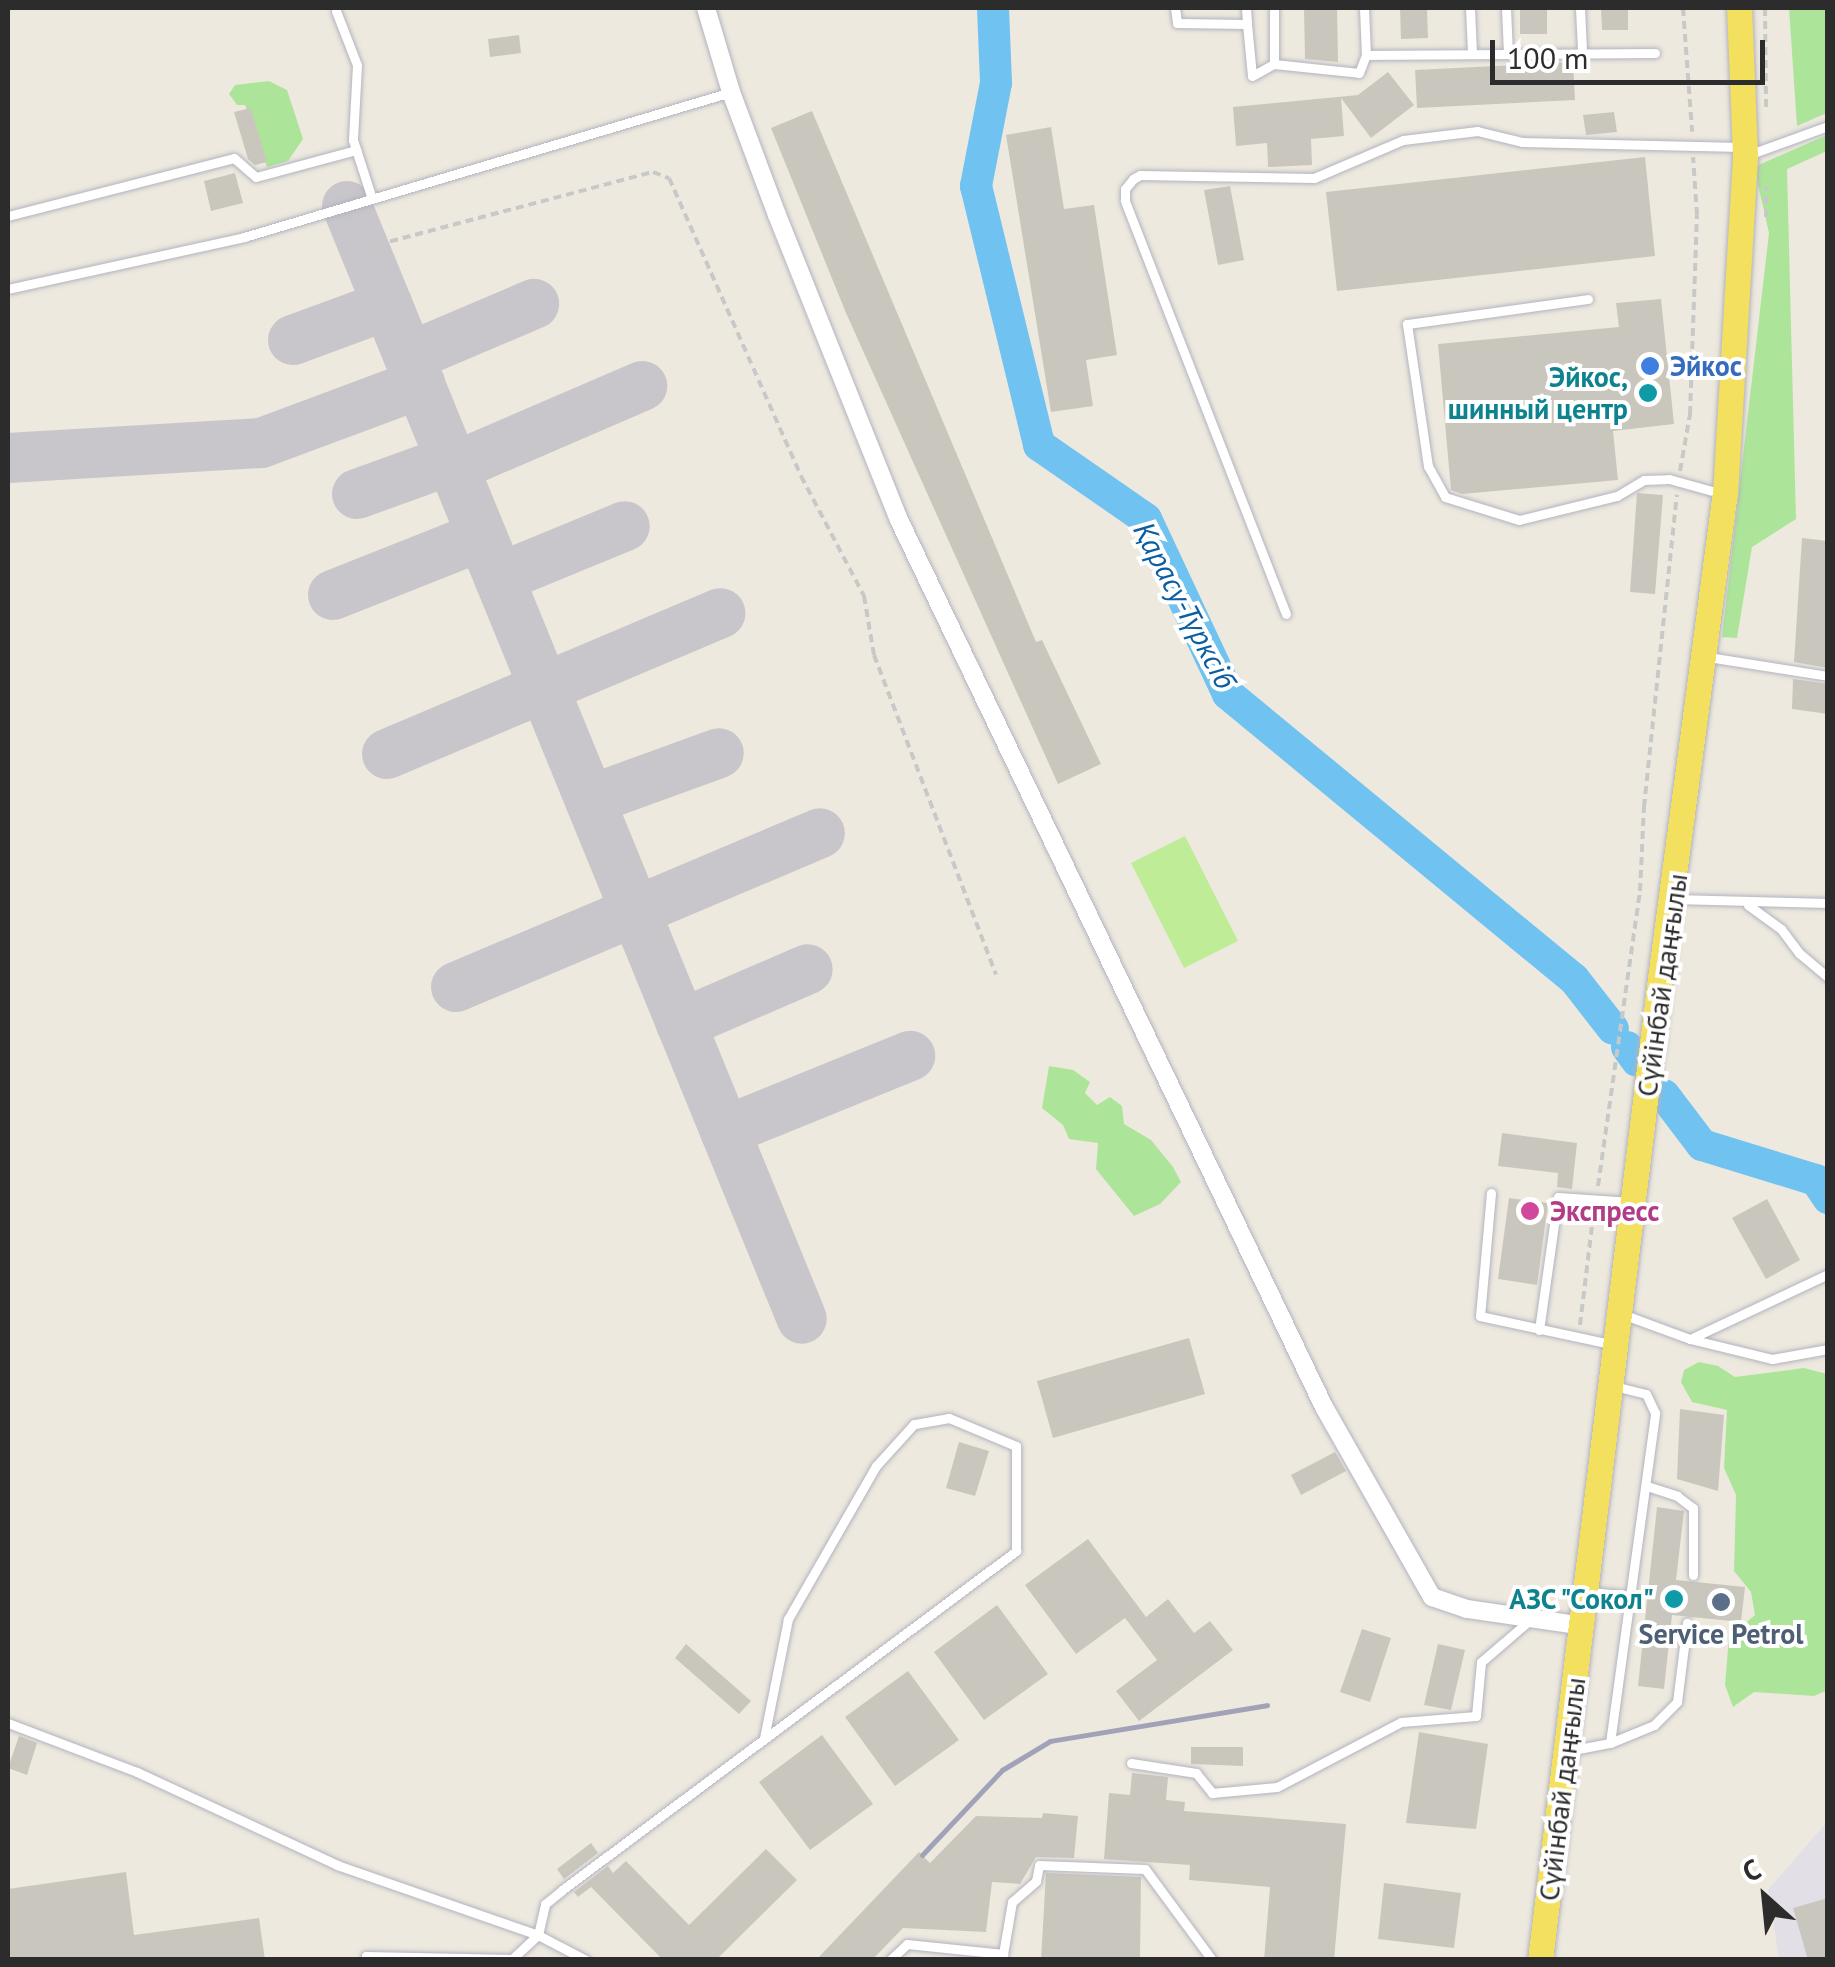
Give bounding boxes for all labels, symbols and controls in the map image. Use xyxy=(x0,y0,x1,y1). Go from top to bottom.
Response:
scale bar xyxy=(1495,20,1770,82)
text: 100 m xyxy=(1507,38,1588,77)
place label: Эйкос xyxy=(1670,349,1742,383)
marker: Эйкос xyxy=(1639,355,1661,377)
place label: Эйкос, шинный центр xyxy=(1448,360,1628,426)
marker: Эйкос, шинный центр xyxy=(1637,382,1659,404)
water label: Қарасу-Түрксіб xyxy=(1126,515,1244,695)
street label: Сүйінбай даңғылы xyxy=(1630,871,1694,1099)
place label: Экспресс xyxy=(1550,1194,1659,1228)
marker: Экспресс xyxy=(1519,1200,1541,1222)
place label: АЗС "Сокол" xyxy=(1506,1582,1654,1616)
marker: АЗС "Сокол" xyxy=(1663,1588,1685,1610)
marker: Service Petrol xyxy=(1710,1591,1732,1613)
place label: Service Petrol xyxy=(1639,1617,1803,1651)
street label: Сүйінбай даңғылы xyxy=(1532,1675,1592,1903)
north arrow xyxy=(1715,1847,1815,1947)
text: С xyxy=(1736,1850,1767,1890)

